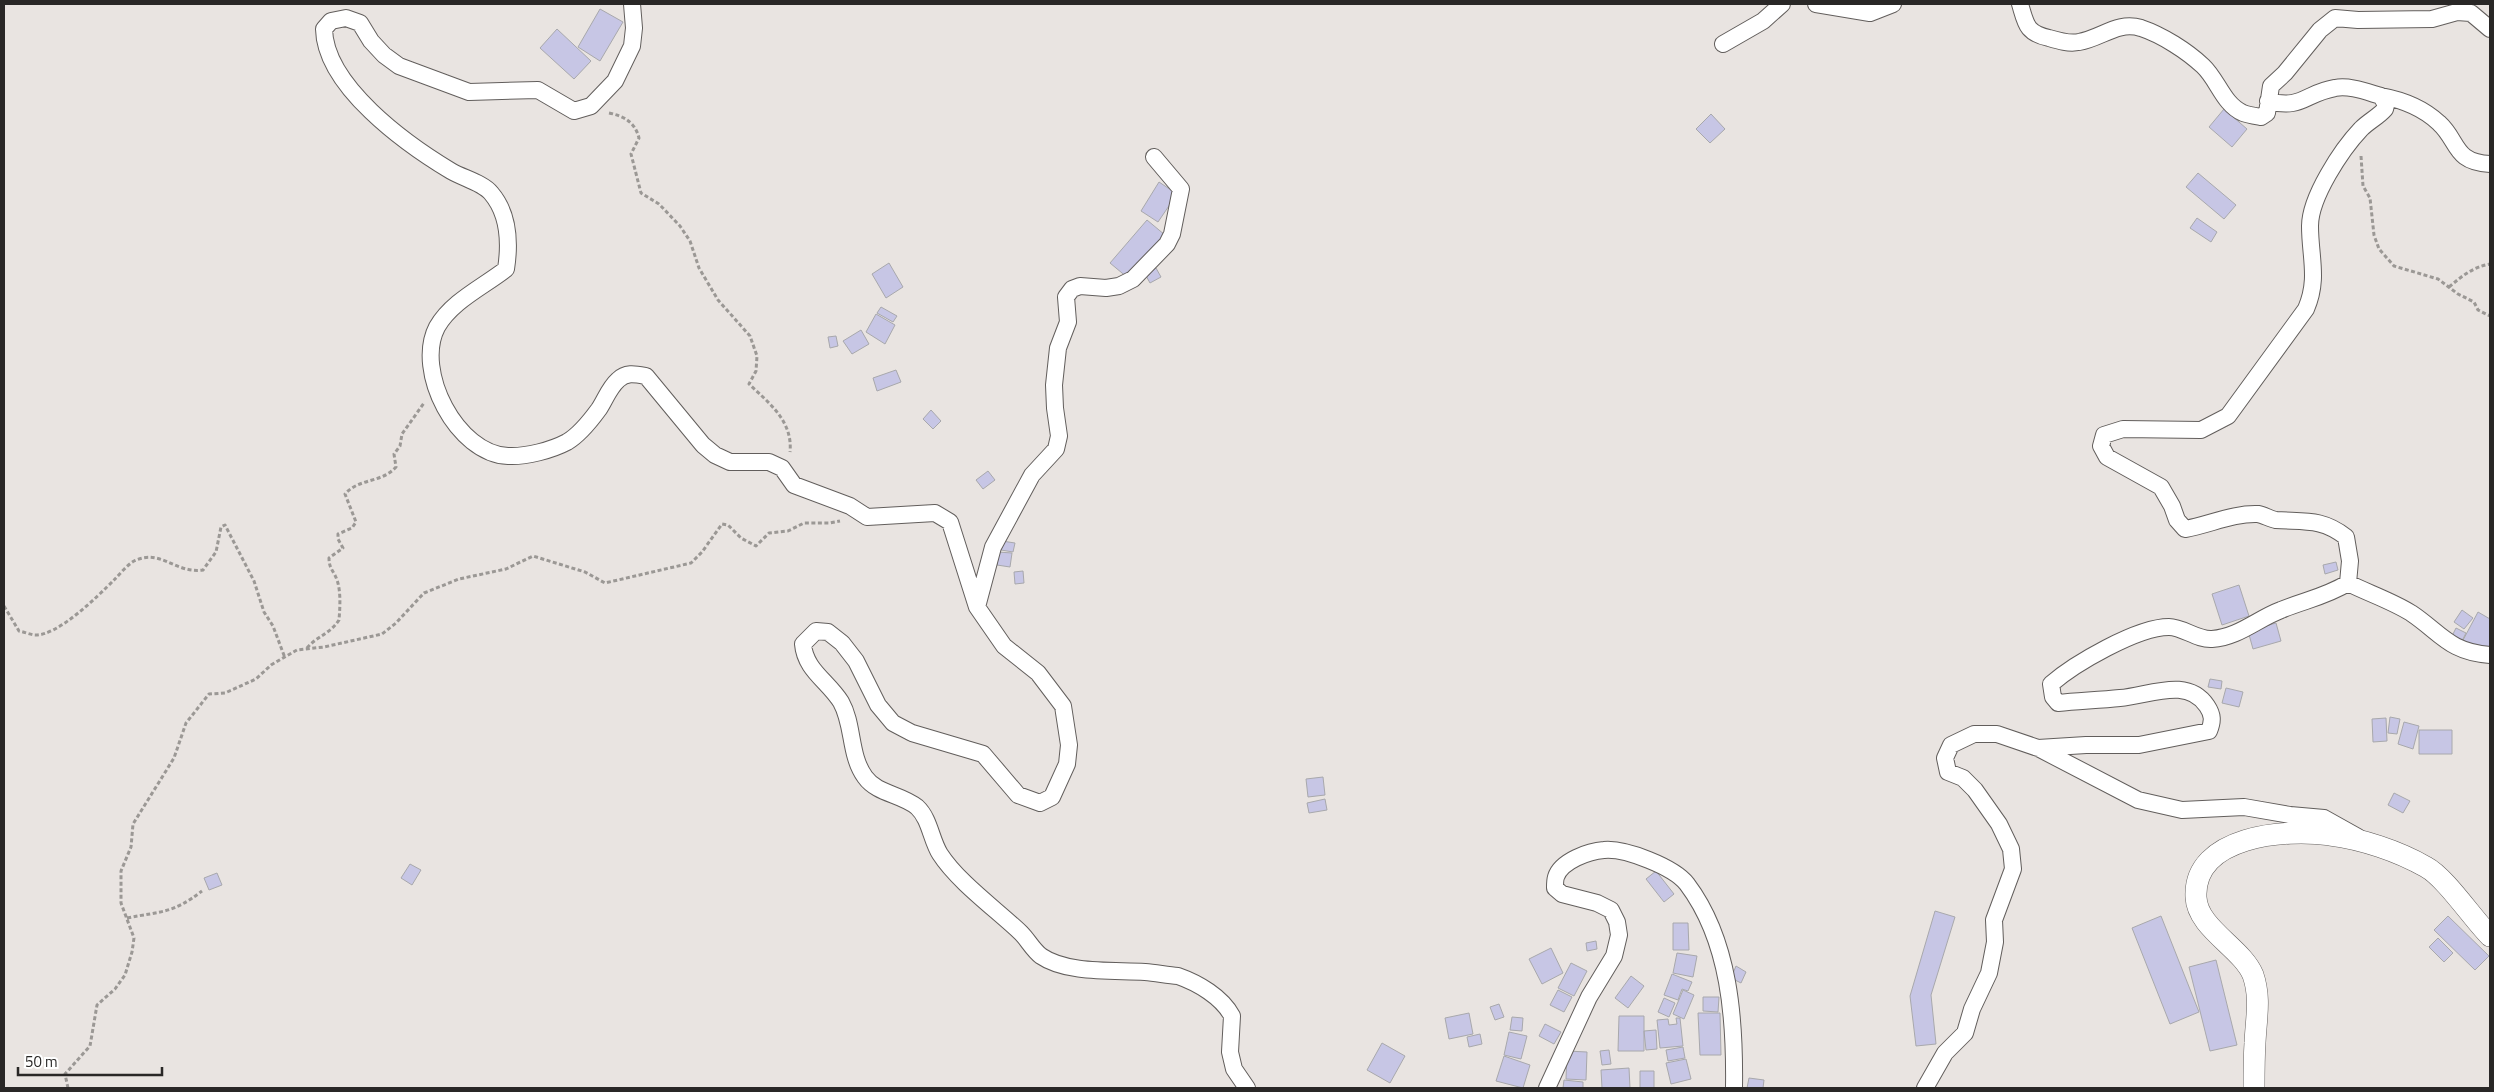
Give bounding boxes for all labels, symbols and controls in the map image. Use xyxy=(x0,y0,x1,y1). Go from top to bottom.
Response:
scale bar xyxy=(18,1044,161,1076)
text: 50 m xyxy=(25,1050,58,1073)

